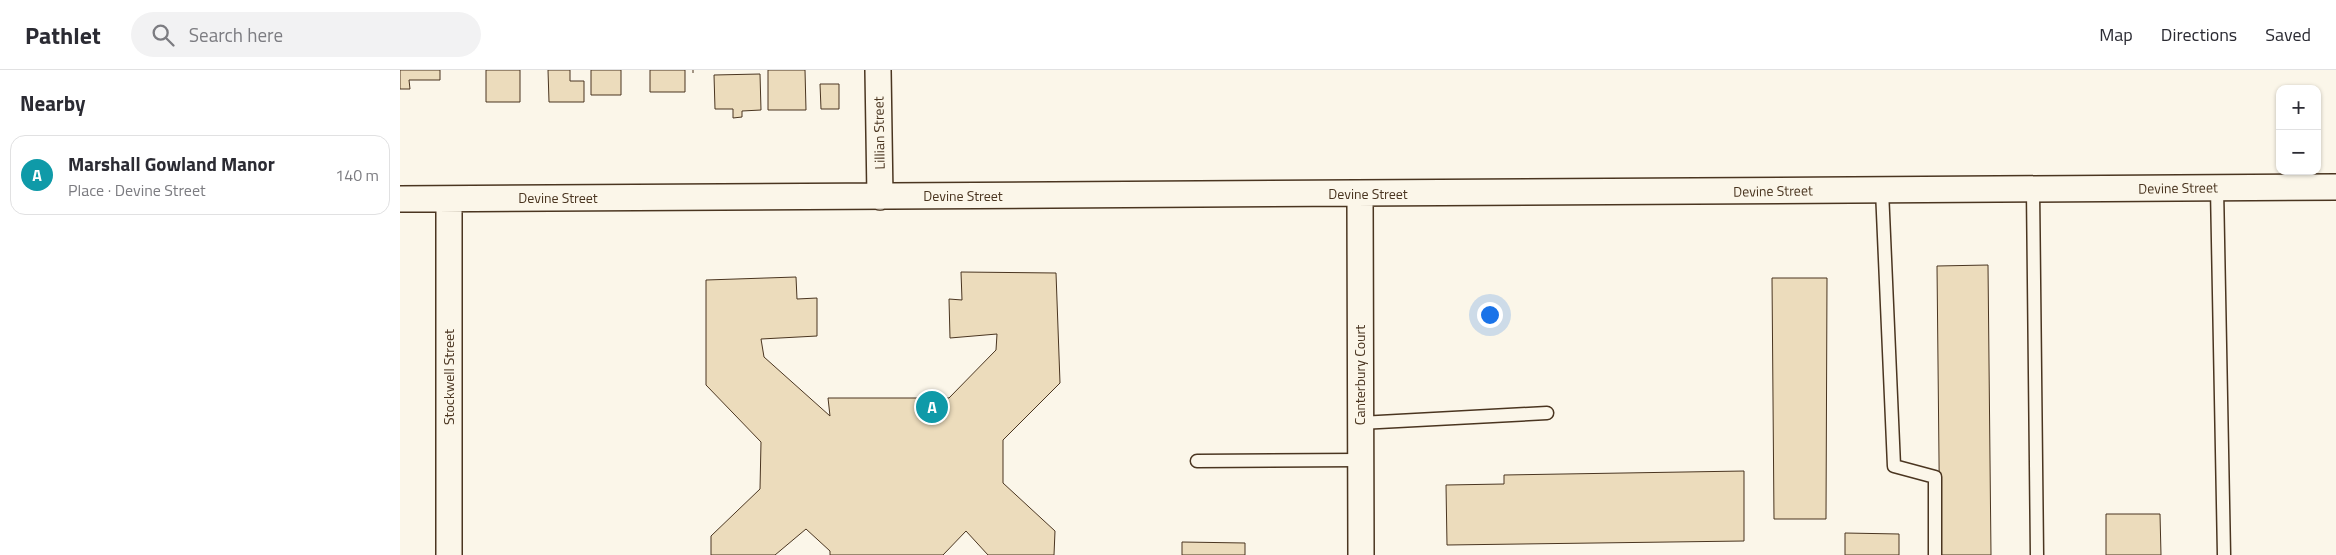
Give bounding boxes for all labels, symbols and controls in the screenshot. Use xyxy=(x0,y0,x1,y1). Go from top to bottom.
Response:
search box xyxy=(131,12,481,57)
text: Pathlet xyxy=(25,17,101,53)
text: Search here xyxy=(189,20,283,49)
icon: search xyxy=(149,21,177,49)
text: Map xyxy=(2099,21,2133,48)
text: Directions xyxy=(2161,21,2237,48)
text: Saved xyxy=(2265,21,2311,48)
map controls xyxy=(2276,85,2321,175)
button: + xyxy=(2276,85,2321,130)
text: Nearby xyxy=(20,87,85,119)
street label: Lillian Street xyxy=(867,96,890,170)
button: − xyxy=(2276,130,2321,175)
text: Marshall Gowland Manor xyxy=(68,149,275,178)
text: A xyxy=(32,163,42,187)
text: 140 m xyxy=(335,163,379,187)
street label: Devine Street xyxy=(2138,176,2218,199)
text: Place · Devine Street xyxy=(68,178,206,202)
street label: Devine Street xyxy=(1733,179,1813,202)
street label: Devine Street xyxy=(1328,183,1408,204)
street label: Devine Street xyxy=(923,185,1003,206)
street label: Devine Street xyxy=(518,187,598,208)
your location xyxy=(1477,302,1503,328)
street label: Canterbury Court xyxy=(1349,325,1370,425)
street label: Stockwell Street xyxy=(438,329,459,425)
pin: A xyxy=(916,388,948,426)

